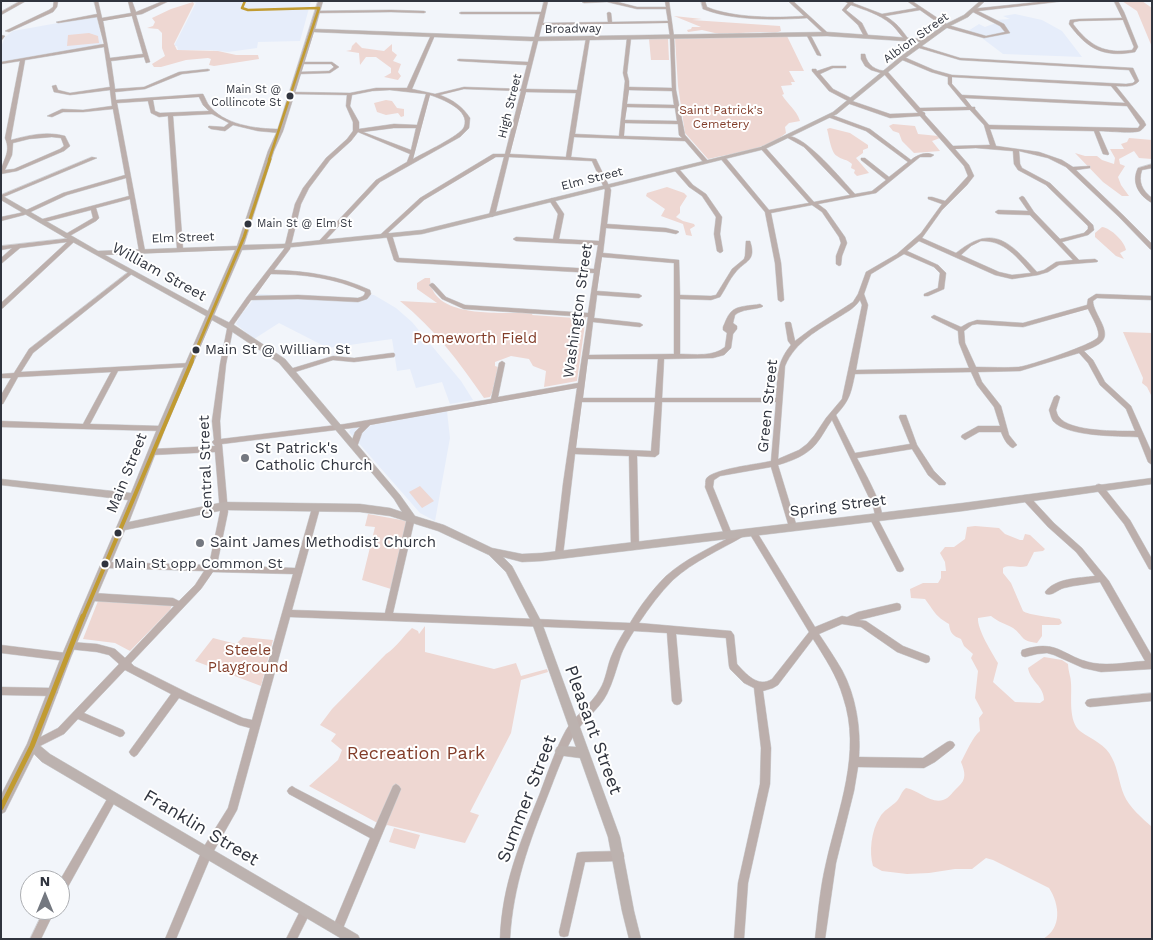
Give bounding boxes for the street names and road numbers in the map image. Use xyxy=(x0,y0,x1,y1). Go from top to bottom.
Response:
street label: Albion Street xyxy=(881,10,951,66)
street label: Broadway xyxy=(545,21,601,37)
street label: High Street xyxy=(495,72,525,140)
street label: Elm Street xyxy=(560,164,624,194)
street label: Elm Street xyxy=(151,230,215,246)
street label: William Street xyxy=(109,239,209,305)
street label: Washington Street xyxy=(560,243,596,379)
street label: Green Street xyxy=(754,359,782,453)
street label: Central Street xyxy=(195,415,217,519)
street label: Main Street xyxy=(103,430,151,516)
street label: Spring Street xyxy=(789,491,887,521)
street label: Pleasant Street xyxy=(560,663,626,797)
street label: Summer Street xyxy=(493,732,561,866)
street label: Franklin Street xyxy=(139,785,263,871)

